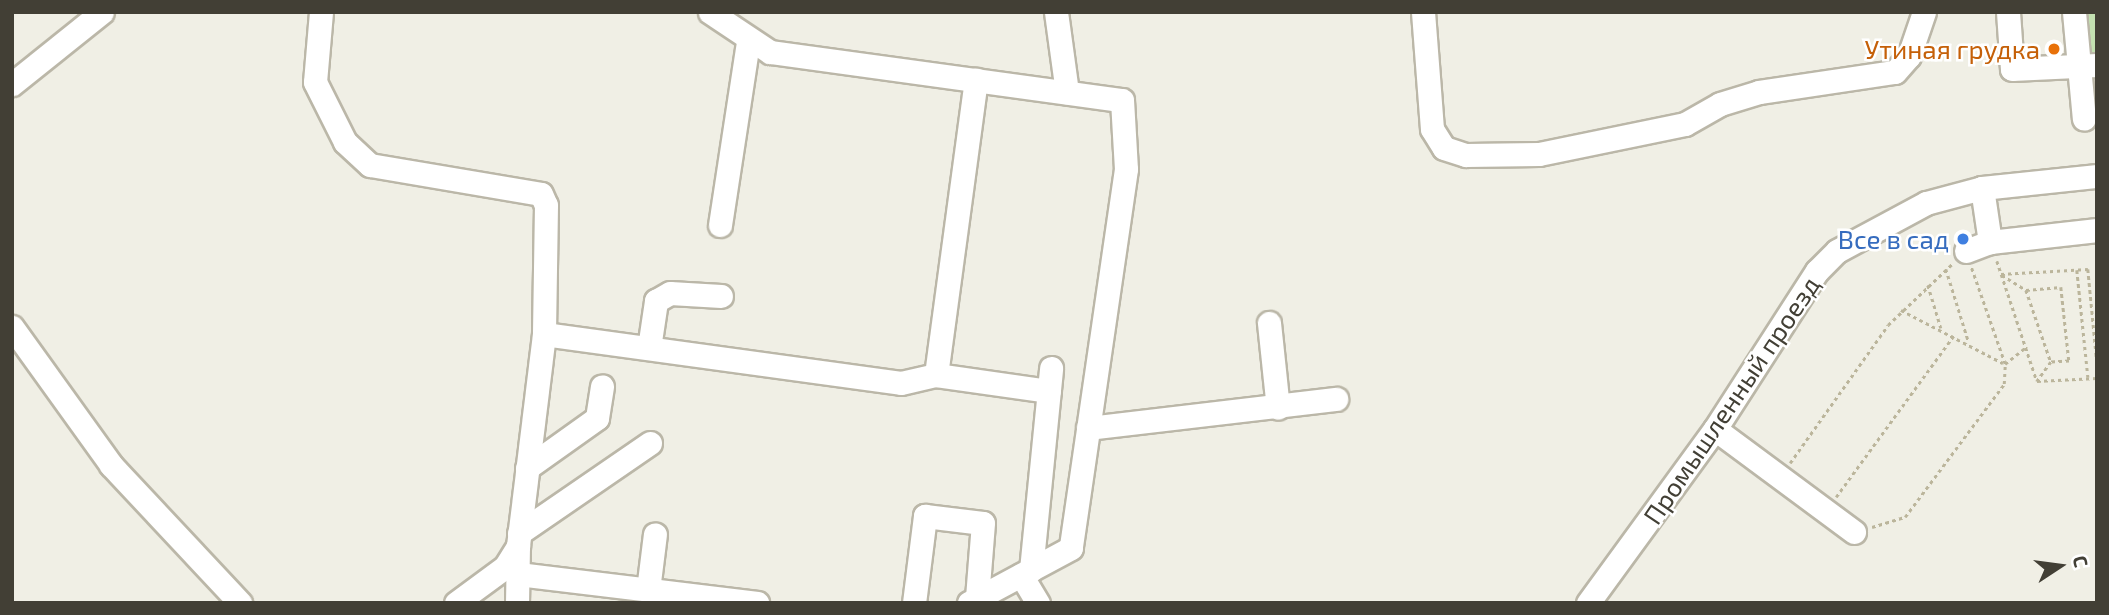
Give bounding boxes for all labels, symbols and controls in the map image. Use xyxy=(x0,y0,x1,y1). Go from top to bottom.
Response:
place label: Утиная грудка xyxy=(1865,33,2040,65)
marker: Утиная грудка xyxy=(2046,41,2062,57)
place label: Все в сад xyxy=(1838,223,1949,255)
marker: Все в сад xyxy=(1955,231,1971,247)
street label: Промышленный проезд xyxy=(1636,270,1826,530)
north arrow xyxy=(2025,531,2095,601)
text: С xyxy=(2068,553,2093,569)

